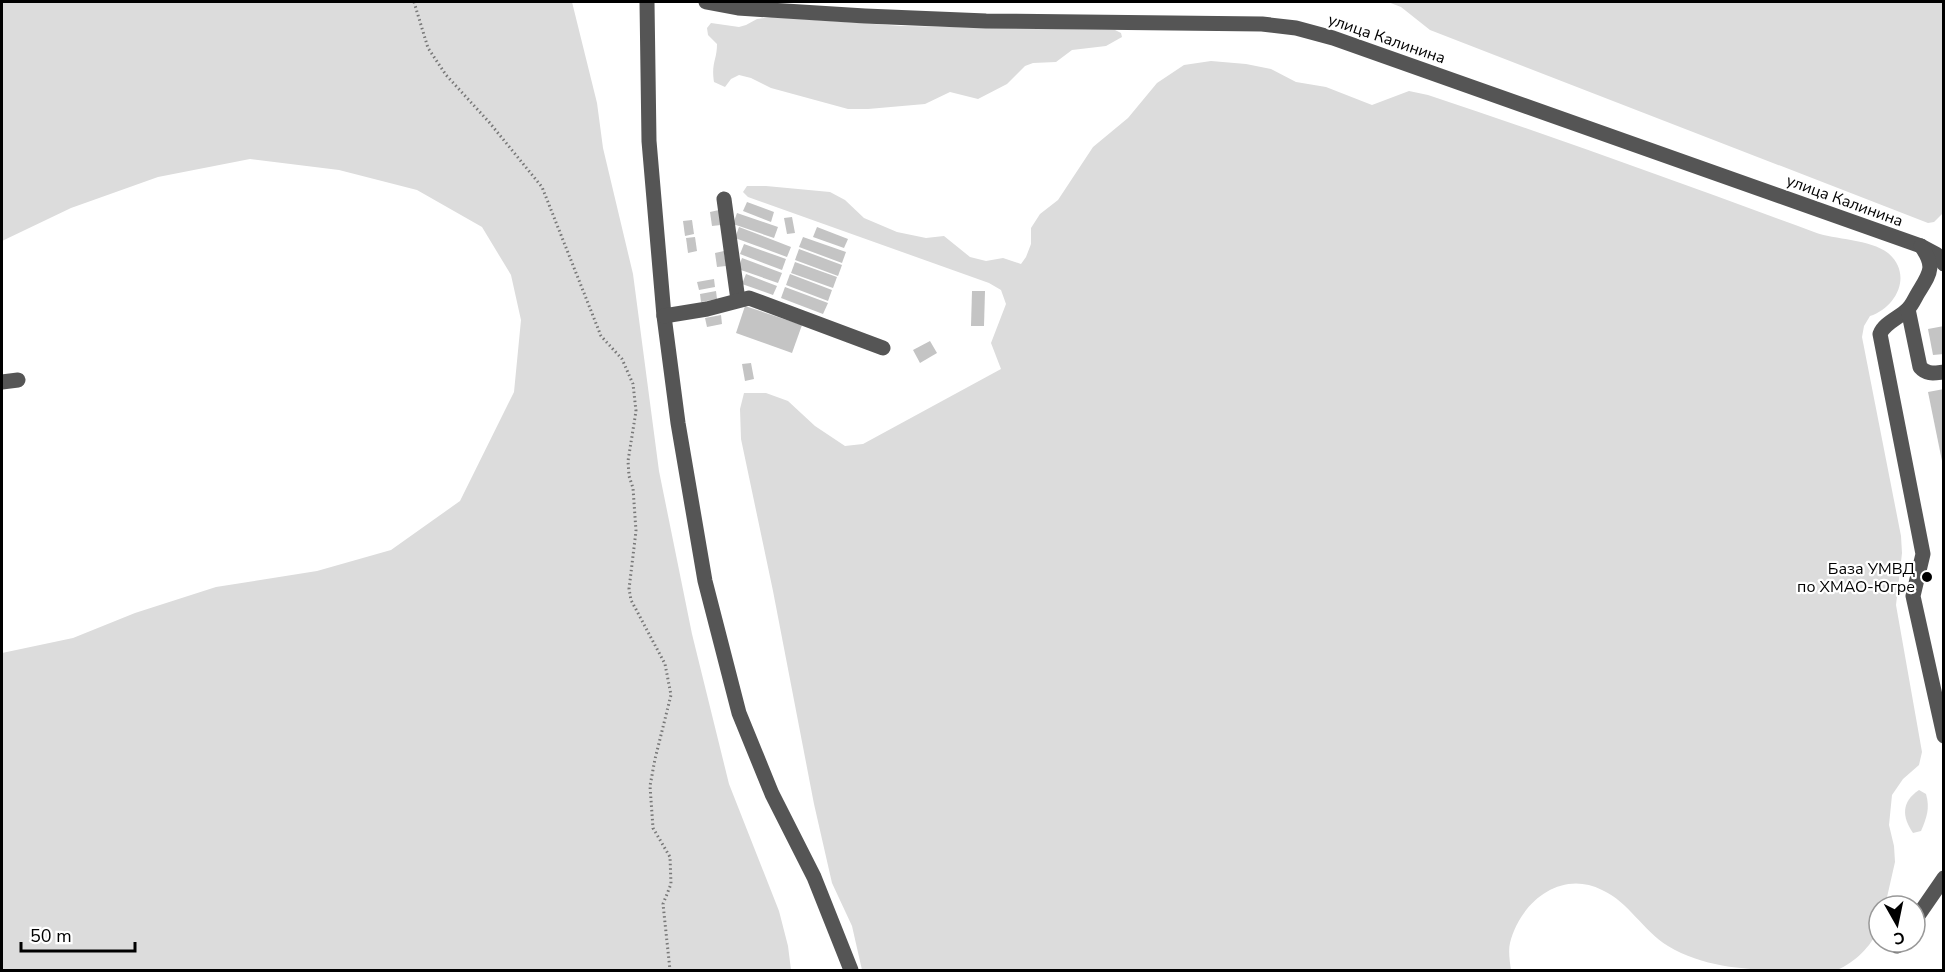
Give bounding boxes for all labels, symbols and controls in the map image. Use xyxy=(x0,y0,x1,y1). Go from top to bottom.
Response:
street label: улица Калинина xyxy=(1325,9,1448,69)
street label: улица Калинина xyxy=(1783,170,1906,232)
place label: База УМВД по ХМАО-Югре xyxy=(1797,558,1916,598)
marker: База УМВД по ХМАО-Югре xyxy=(1920,570,1934,584)
north arrow xyxy=(1867,894,1927,954)
scale bar xyxy=(21,915,135,953)
text: 50 m xyxy=(30,924,72,948)
text: С xyxy=(1892,926,1906,950)

